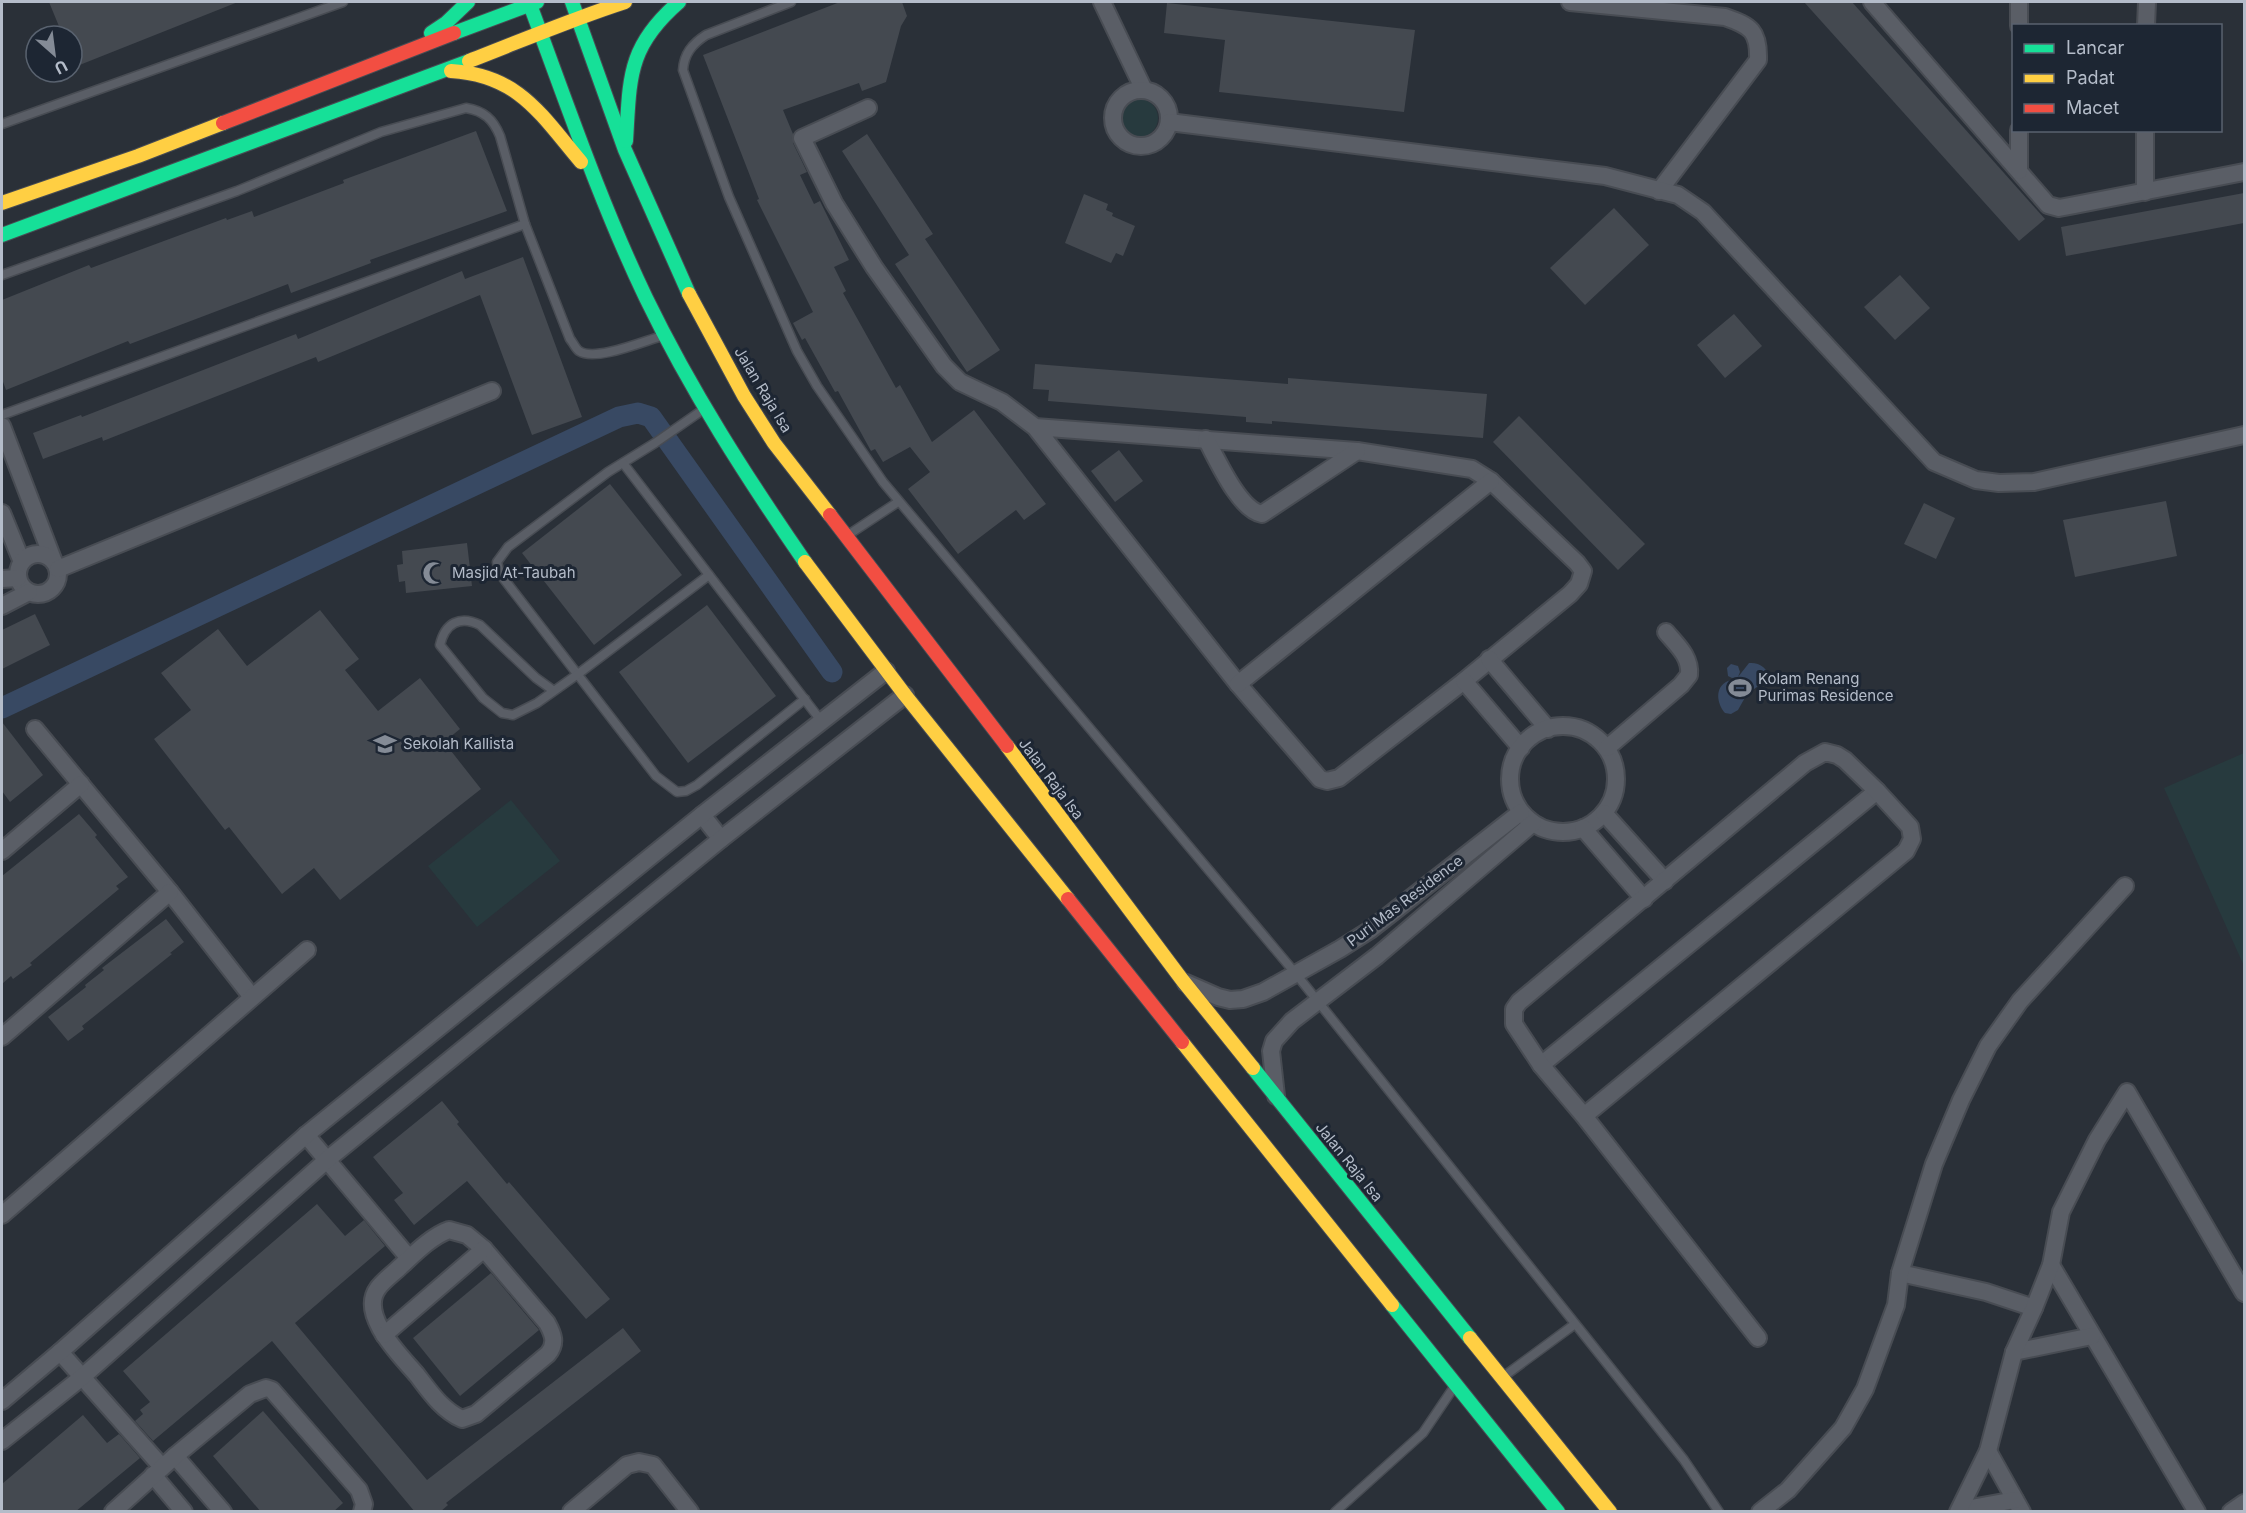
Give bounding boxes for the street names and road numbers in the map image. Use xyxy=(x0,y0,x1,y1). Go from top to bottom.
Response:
street label: Jalan Raja Isa xyxy=(730,343,796,436)
street label: Jalan Raja Isa xyxy=(1015,734,1088,823)
street label: Puri Mas Residence xyxy=(1343,851,1466,950)
street label: Jalan Raja Isa xyxy=(1312,1118,1387,1205)

